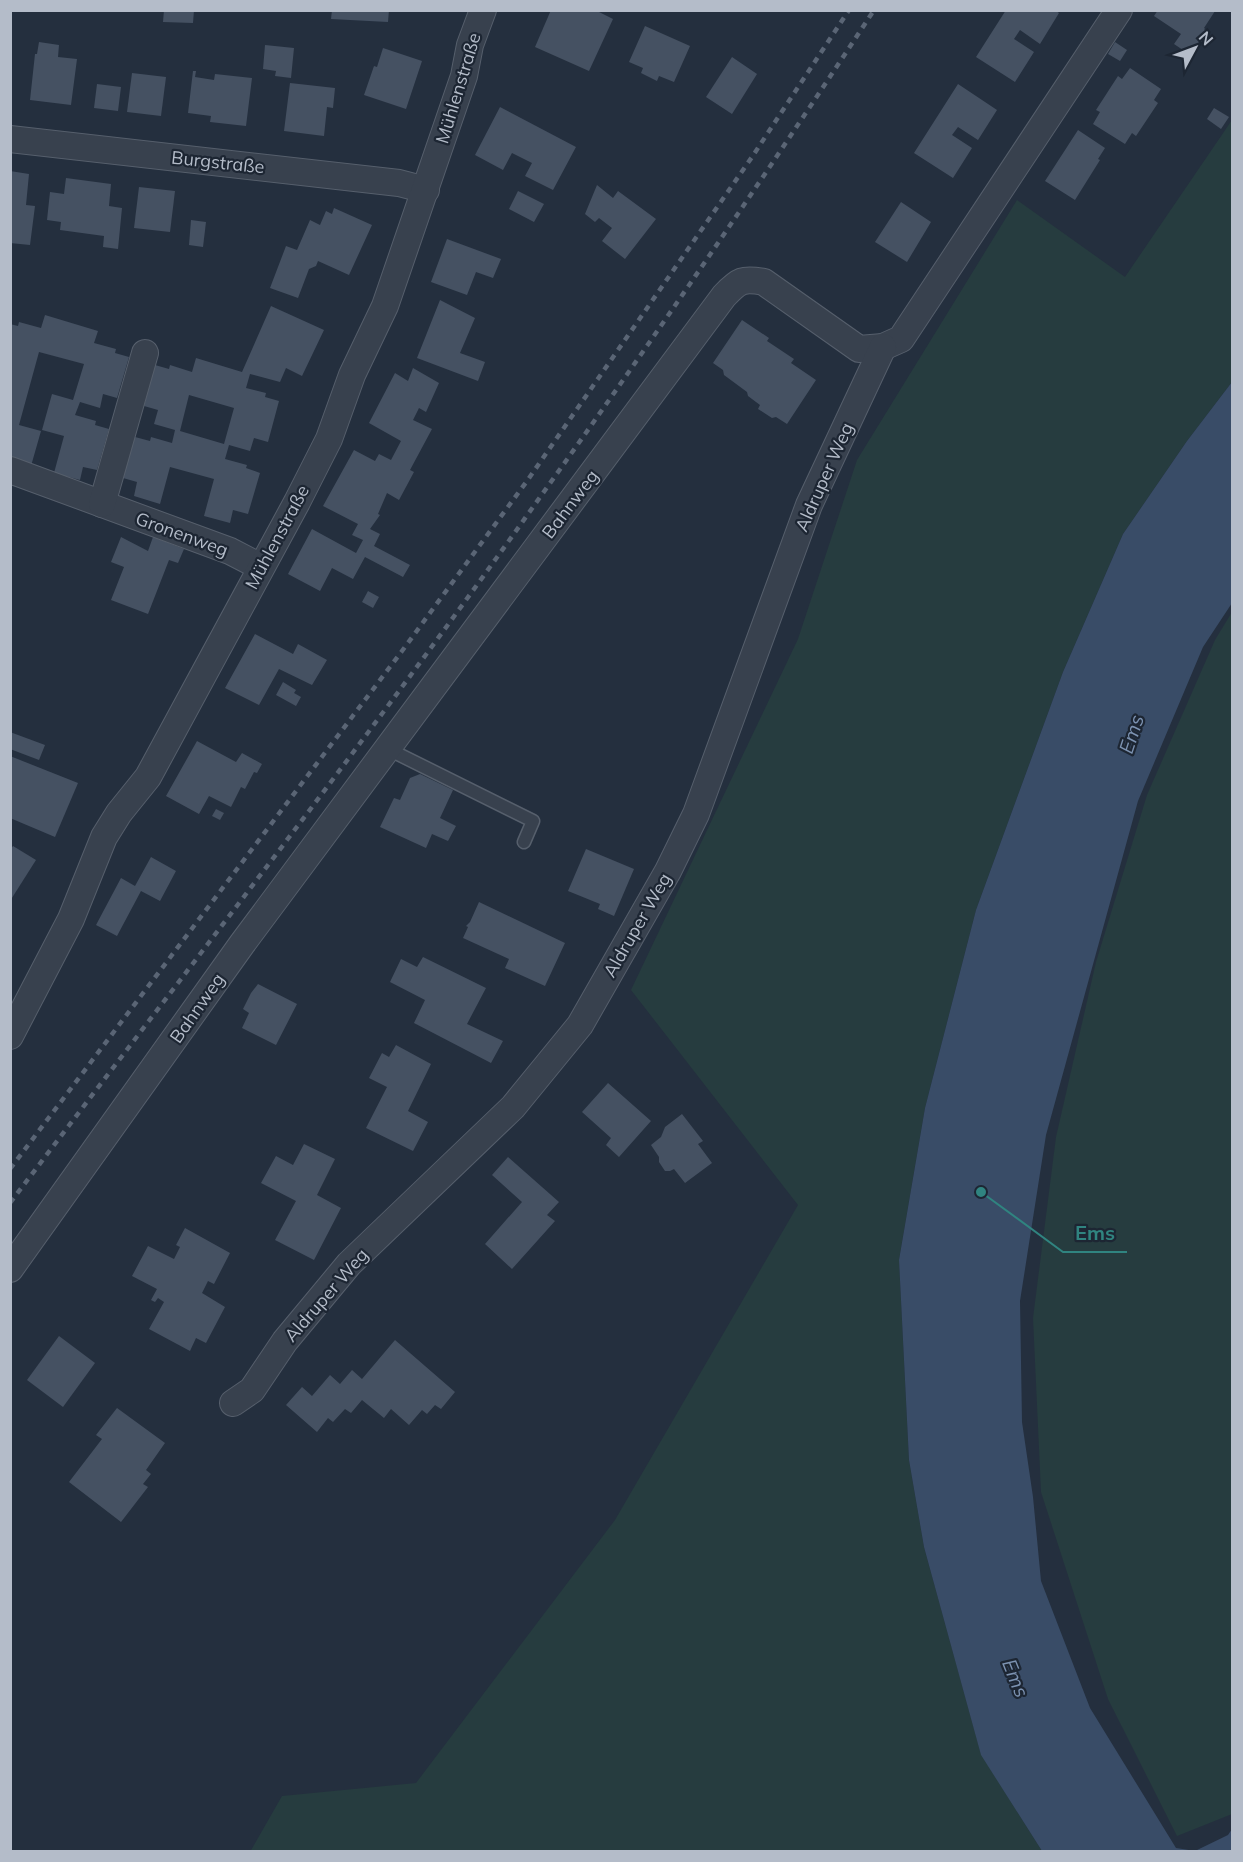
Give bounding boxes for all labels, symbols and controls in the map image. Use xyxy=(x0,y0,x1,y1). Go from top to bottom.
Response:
north arrow xyxy=(1165,18,1225,78)
text: N xyxy=(1195,27,1218,49)
street label: Mühlenstraße xyxy=(430,30,486,146)
street label: Burgstraße xyxy=(170,146,266,178)
street label: Aldruper Weg xyxy=(790,419,858,535)
street label: Bahnweg xyxy=(537,465,603,543)
street label: Mühlenstraße xyxy=(240,481,314,593)
street label: Gronenweg xyxy=(133,507,231,561)
water label: Ems xyxy=(1113,711,1149,757)
street label: Aldruper Weg xyxy=(598,869,676,981)
street label: Bahnweg xyxy=(165,969,229,1047)
callout: Ems xyxy=(1063,1214,1127,1252)
text: Ems xyxy=(1075,1220,1115,1245)
street label: Aldruper Weg xyxy=(279,1243,373,1347)
water label: Ems xyxy=(997,1655,1035,1701)

